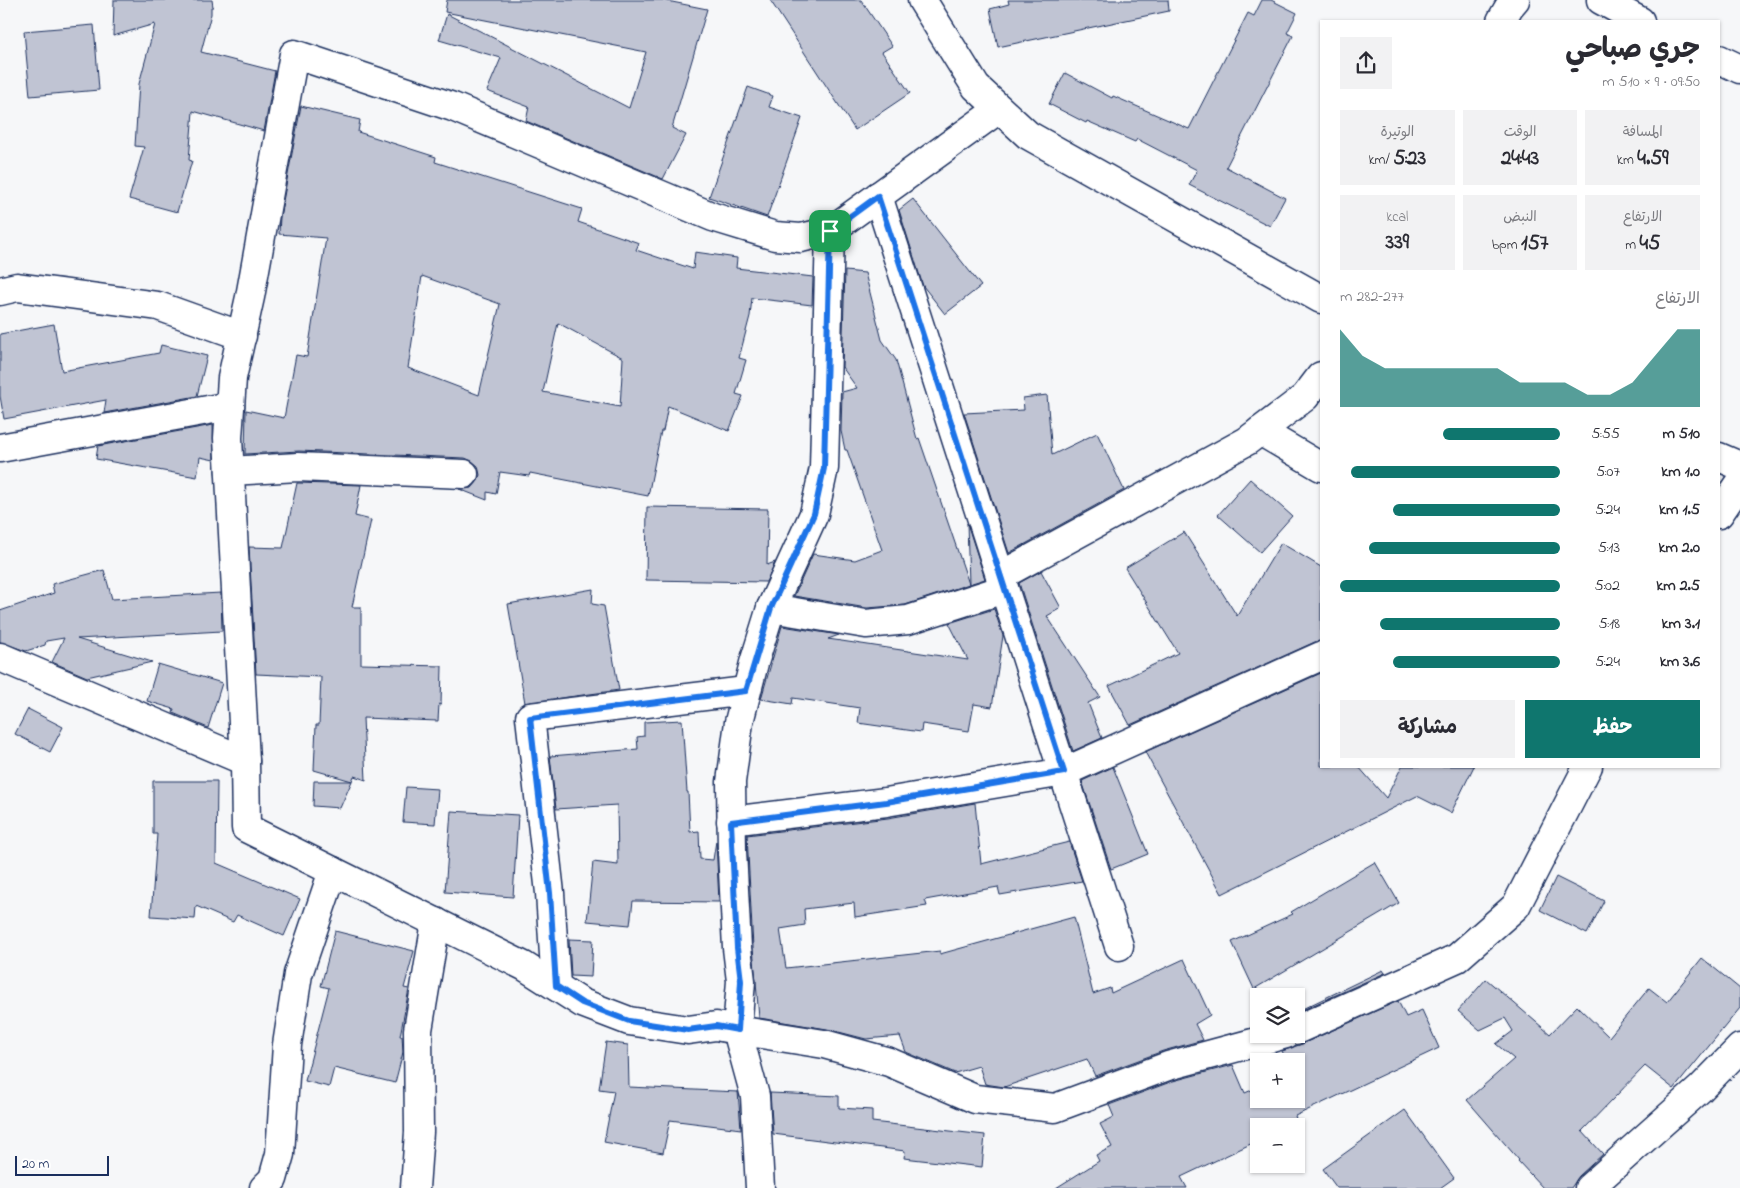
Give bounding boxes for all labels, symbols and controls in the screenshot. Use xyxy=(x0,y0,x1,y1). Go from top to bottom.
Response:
text: جري صباحي xyxy=(1565,30,1700,71)
button: share xyxy=(1340,37,1392,89)
text: 09:50 · 9 × 510 m xyxy=(1602,70,1700,94)
text: الوتيرة xyxy=(1380,122,1414,143)
text: الوقت xyxy=(1504,122,1536,143)
text: المسافة xyxy=(1623,122,1663,143)
text: 5:23 xyxy=(1393,144,1426,174)
text: 24:43 xyxy=(1501,144,1539,174)
text: 4.59 xyxy=(1637,144,1669,174)
text: /km xyxy=(1368,150,1393,171)
text: km xyxy=(1617,150,1637,171)
text: kcal xyxy=(1386,207,1408,228)
text: النبض xyxy=(1503,207,1537,228)
text: الارتفاع xyxy=(1623,207,1662,228)
pin xyxy=(809,210,851,252)
icon: arrive xyxy=(816,217,844,245)
text: 339 xyxy=(1386,228,1409,258)
text: 157 xyxy=(1521,229,1548,259)
text: 45 xyxy=(1640,229,1660,259)
text: bpm xyxy=(1492,235,1521,256)
text: m xyxy=(1625,235,1640,256)
text: 277–282 m xyxy=(1340,285,1404,309)
text: الارتفاع xyxy=(1655,287,1700,311)
text: 5:55 xyxy=(1591,422,1620,446)
text: 510 m xyxy=(1662,422,1700,446)
text: 5:07 xyxy=(1596,460,1620,484)
text: 1.0 km xyxy=(1661,460,1700,484)
text: 5:24 xyxy=(1595,498,1620,522)
text: 1.5 km xyxy=(1659,498,1700,522)
text: 5:13 xyxy=(1598,536,1620,560)
text: 2.0 km xyxy=(1658,536,1700,560)
text: 5:02 xyxy=(1595,574,1620,598)
text: 2.5 km xyxy=(1656,574,1700,598)
text: 5:18 xyxy=(1598,612,1620,636)
text: 3.1 km xyxy=(1662,612,1700,636)
text: 5:24 xyxy=(1595,650,1620,674)
text: 3.6 km xyxy=(1660,650,1700,674)
button: مشاركة xyxy=(1340,700,1515,758)
button: حفظ xyxy=(1525,700,1700,758)
map controls xyxy=(1250,988,1305,1173)
button: layers xyxy=(1250,988,1305,1043)
button: + xyxy=(1250,1053,1305,1108)
button: − xyxy=(1250,1118,1305,1173)
scale bar xyxy=(15,1153,109,1176)
text: 20 m xyxy=(22,1154,49,1175)

